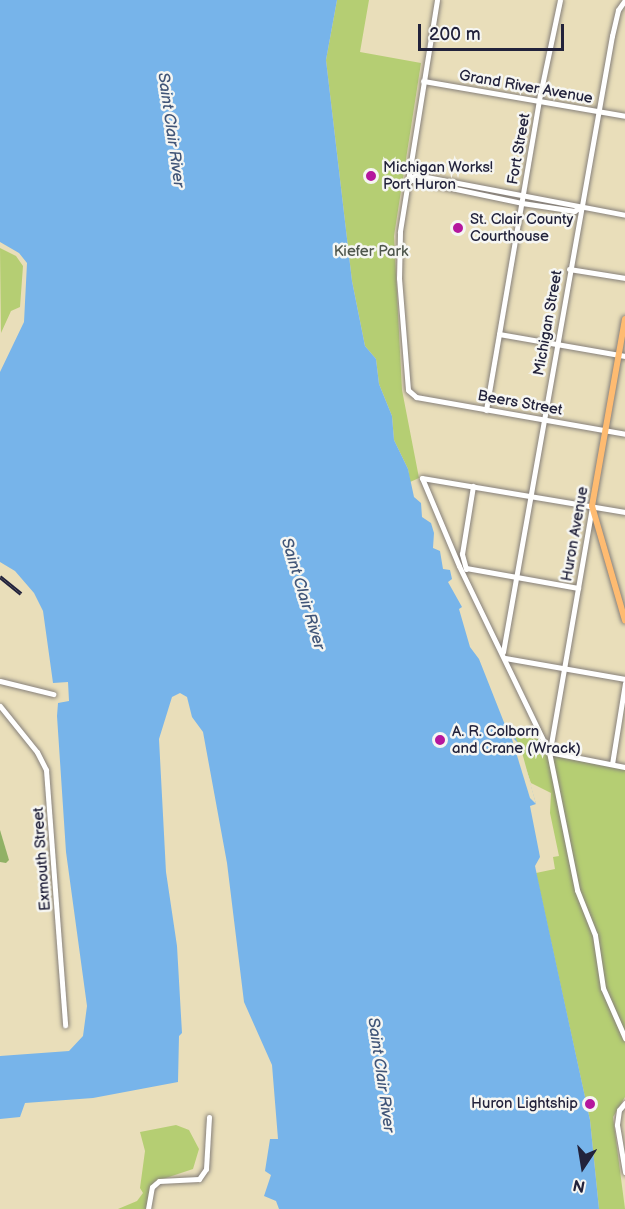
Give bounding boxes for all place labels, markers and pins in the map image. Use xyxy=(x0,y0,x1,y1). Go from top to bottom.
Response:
place label: Michigan Works! Port Huron xyxy=(383,158,494,193)
marker: Michigan Works! Port Huron xyxy=(364,169,378,183)
place label: St. Clair County Courthouse xyxy=(470,210,573,245)
marker: St. Clair County Courthouse xyxy=(451,221,465,235)
place label: A. R. Colborn and Crane (Wrack) xyxy=(452,722,581,757)
marker: A. R. Colborn and Crane (Wrack) xyxy=(433,733,447,747)
place label: Huron Lightship xyxy=(471,1095,578,1113)
marker: Huron Lightship xyxy=(583,1097,597,1111)

